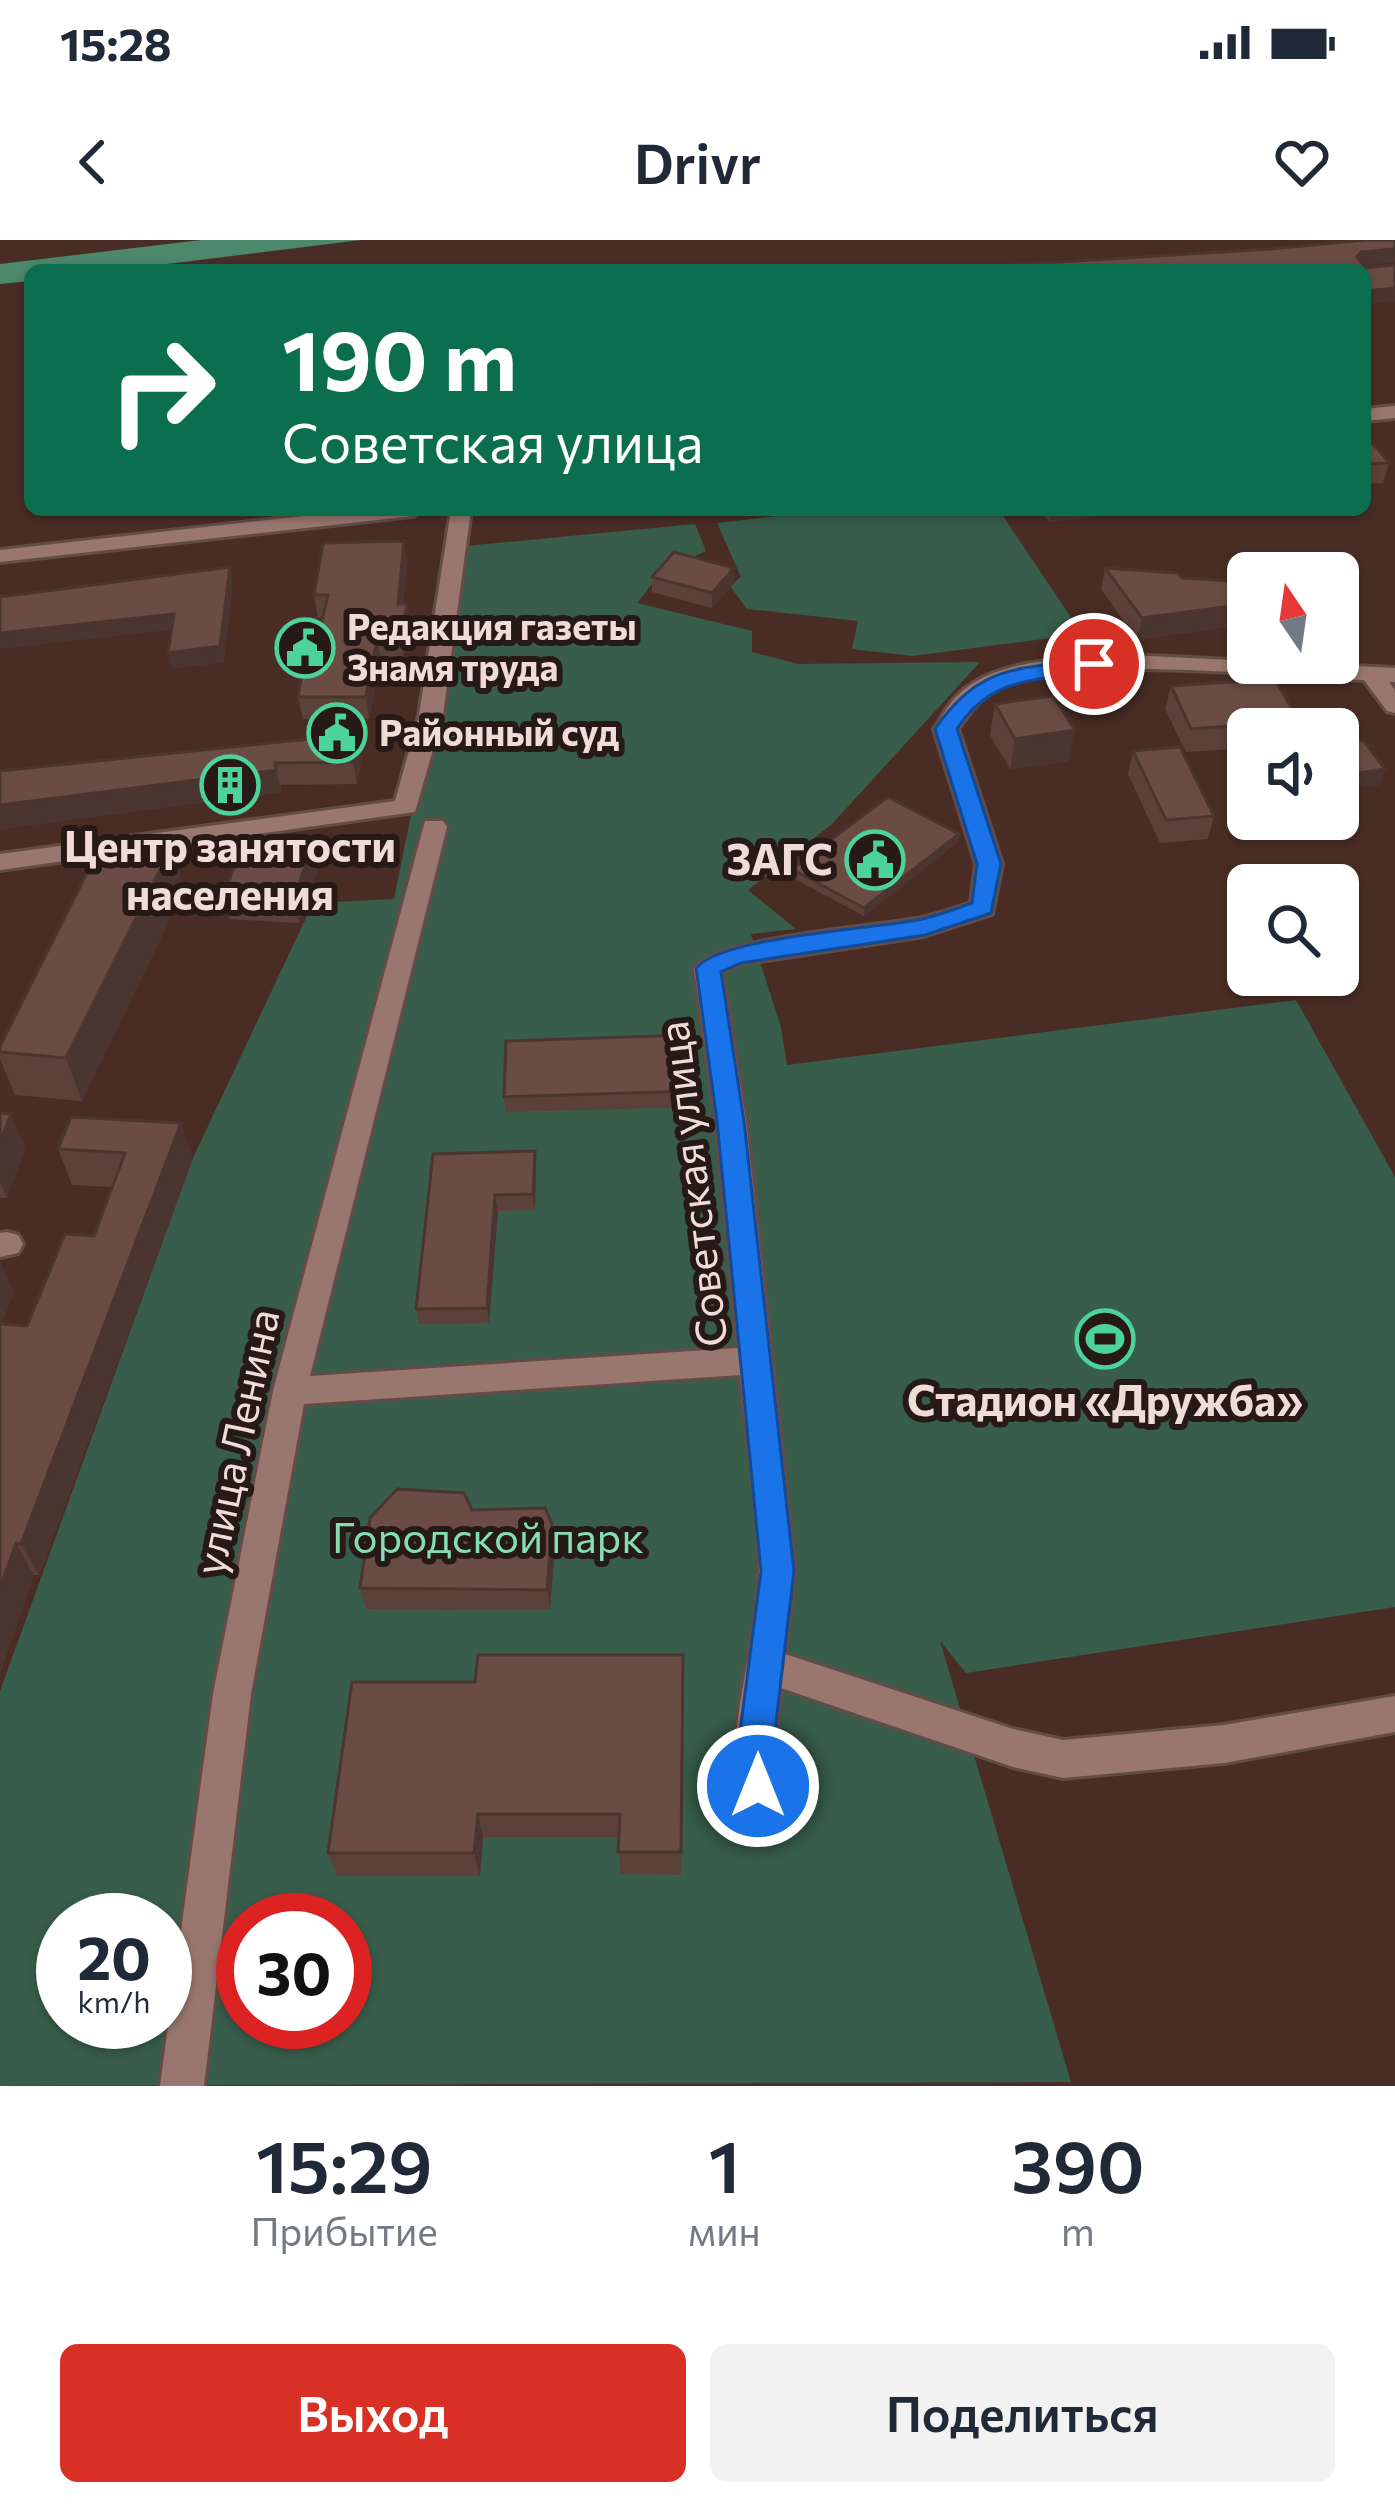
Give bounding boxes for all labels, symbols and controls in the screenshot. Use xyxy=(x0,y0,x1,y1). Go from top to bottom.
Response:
text: 15:28 xyxy=(60,15,172,70)
icon: back xyxy=(60,129,126,195)
text: Drivr xyxy=(634,129,761,195)
icon: heart xyxy=(1269,129,1335,195)
text: 190 m xyxy=(282,306,517,408)
icon: right xyxy=(84,312,240,468)
text: Советская улица xyxy=(282,408,703,474)
north arrow xyxy=(1227,552,1359,684)
map controls xyxy=(1227,552,1359,996)
place label: Редакция газеты Знамя труда xyxy=(347,603,637,688)
pin xyxy=(1043,613,1145,715)
public building icon: Редакция газеты Знамя труда xyxy=(274,617,336,679)
icon: arrive xyxy=(1061,631,1127,697)
public building icon: Районный суд xyxy=(306,702,368,764)
button: sound xyxy=(1227,708,1359,840)
place label: Районный суд xyxy=(379,709,619,753)
building icon: Центр занятости населения xyxy=(199,754,261,816)
place label: Центр занятости населения xyxy=(64,819,396,919)
public building icon: ЗАГС xyxy=(844,829,906,891)
place label: ЗАГС xyxy=(726,832,833,884)
button: search xyxy=(1227,864,1359,996)
street label: Советская улица xyxy=(645,1018,737,1350)
street label: улица Ленина xyxy=(182,1304,289,1579)
sports icon: Стадион «Дружба» xyxy=(1074,1308,1136,1370)
place label: Стадион «Дружба» xyxy=(907,1373,1303,1425)
park label: Городской парк xyxy=(332,1510,644,1562)
position arrow xyxy=(695,1723,821,1849)
speed limit sign: 30 xyxy=(216,1893,372,2049)
text: 20 xyxy=(77,1919,151,1992)
text: km/h xyxy=(78,1982,150,2019)
text: 15:29 xyxy=(256,2120,432,2208)
text: 1 xyxy=(709,2120,741,2208)
text: 390 xyxy=(1011,2120,1145,2208)
text: Прибытие xyxy=(250,2206,438,2254)
text: мин xyxy=(688,2206,761,2254)
text: m xyxy=(1061,2206,1095,2254)
button: Выход xyxy=(60,2344,686,2482)
button: Поделиться xyxy=(710,2344,1335,2482)

